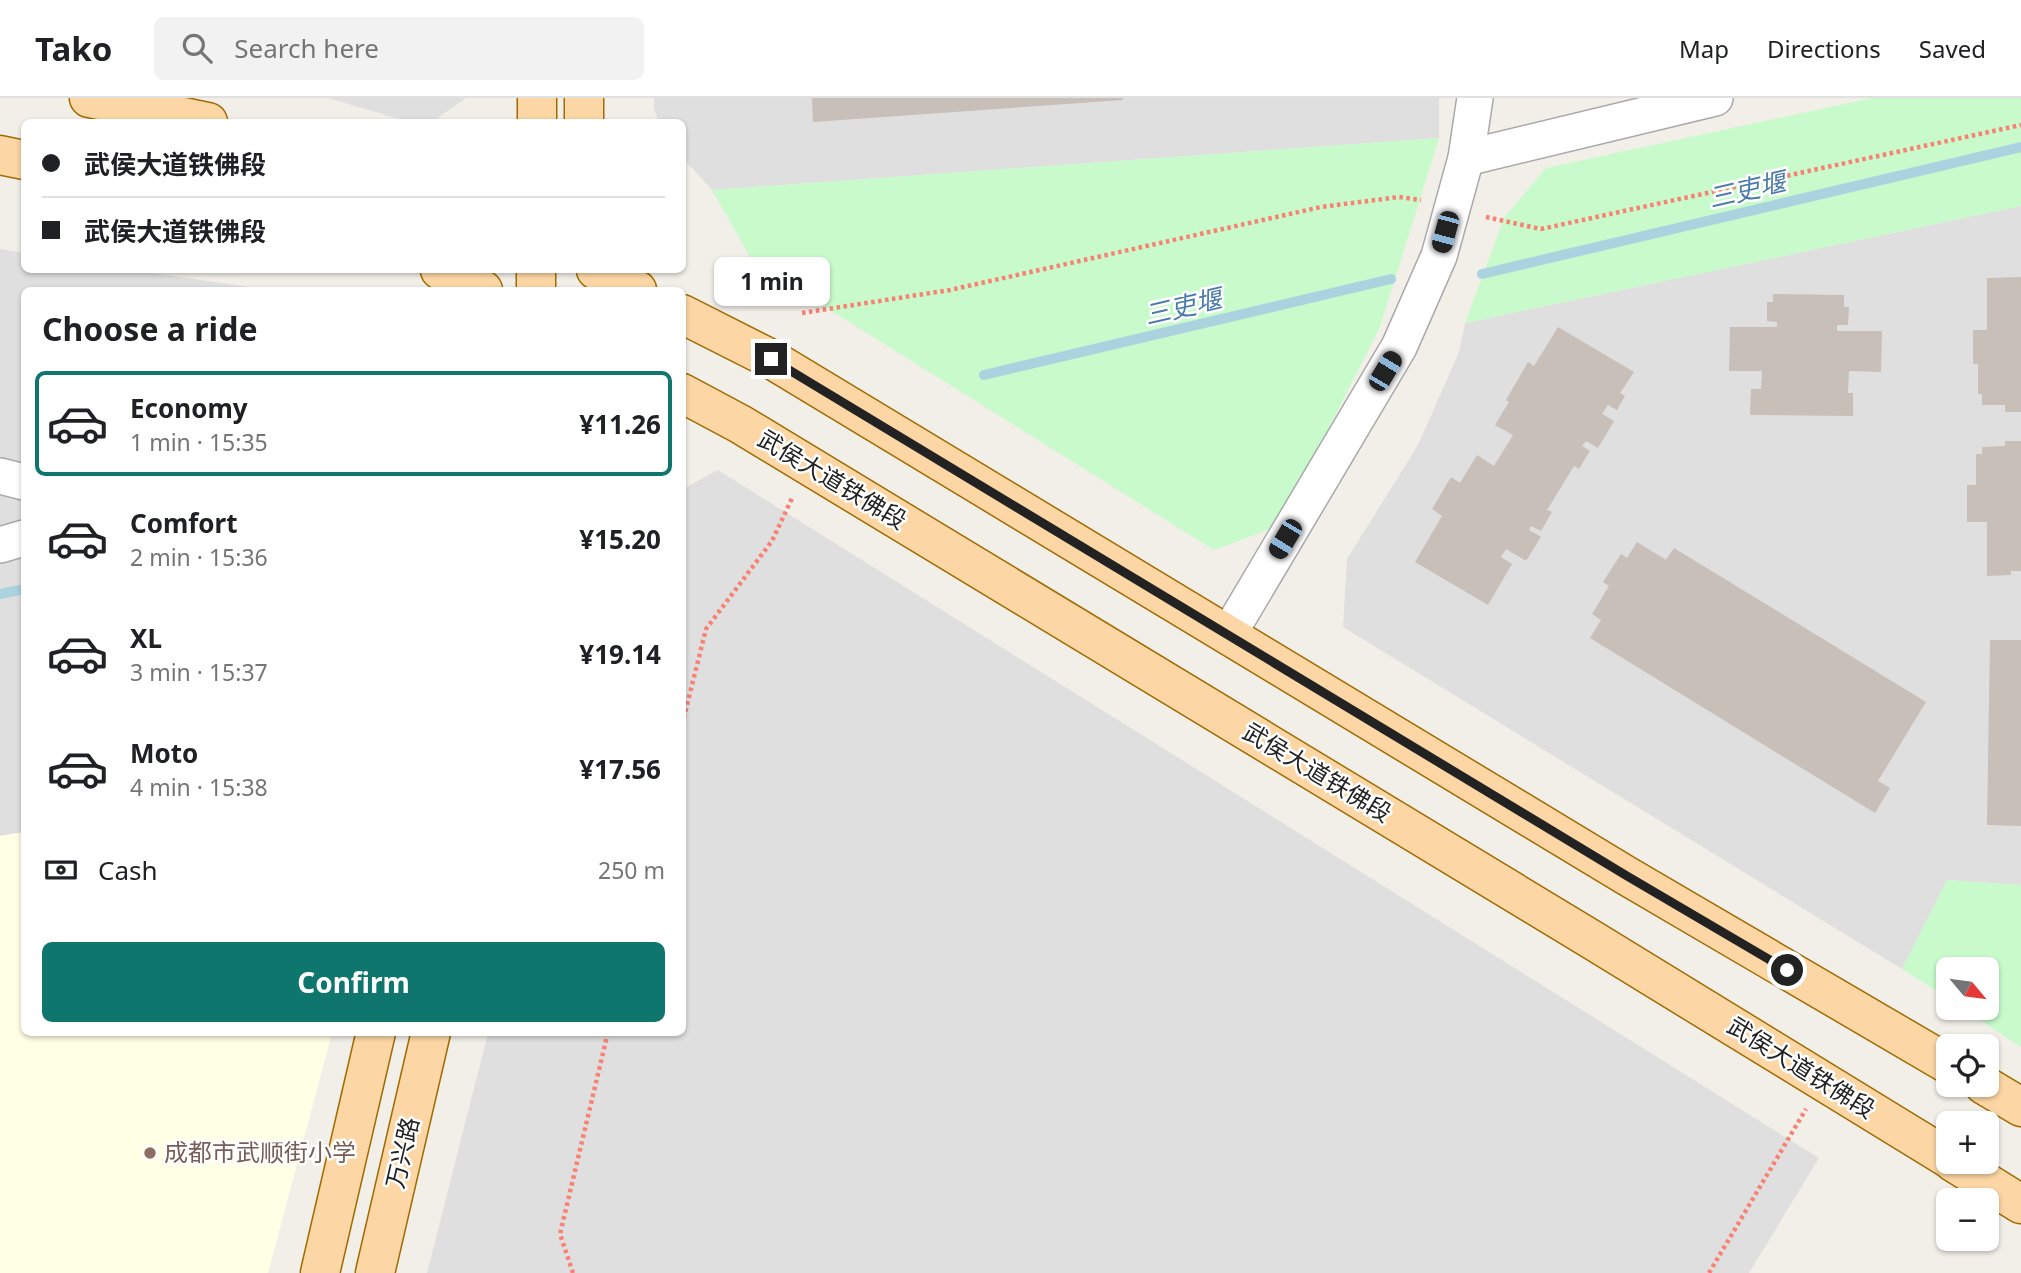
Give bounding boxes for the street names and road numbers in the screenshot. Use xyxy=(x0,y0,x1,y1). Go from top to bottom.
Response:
street label: 武侯大道铁佛段 xyxy=(752,421,913,536)
street label: 武侯大道铁佛段 xyxy=(1237,714,1398,829)
street label: 武侯大道铁佛段 xyxy=(1722,1008,1882,1125)
street label: 万兴路 xyxy=(377,1114,426,1191)

